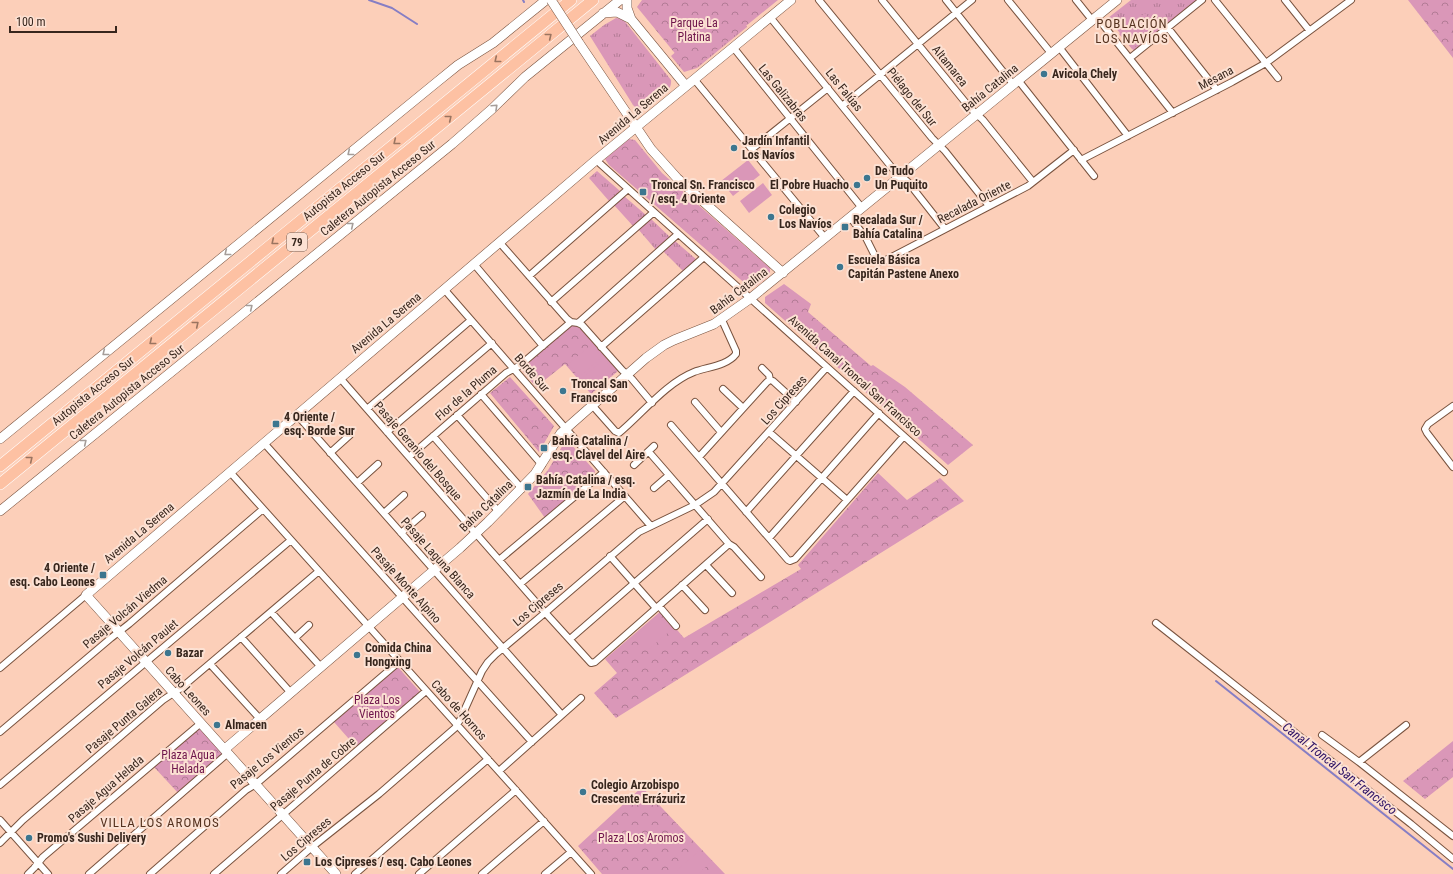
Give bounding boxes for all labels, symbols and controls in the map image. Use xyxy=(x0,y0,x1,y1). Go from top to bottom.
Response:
scale bar xyxy=(10,8,116,34)
text: 100 m xyxy=(16,15,46,29)
park label: Parque La Platina xyxy=(670,16,718,44)
district label: POBLACIÓN LOS NAVÍOS xyxy=(1095,16,1169,46)
one-way arrow xyxy=(545,33,552,40)
street label: Altamarea xyxy=(929,43,971,90)
one-way arrow xyxy=(495,56,502,63)
street label: Bahía Catalina xyxy=(959,61,1021,115)
street label: Las Galizabras xyxy=(756,62,810,124)
street label: Mesana xyxy=(1196,63,1236,93)
street label: Piélago del Sur xyxy=(884,65,940,129)
street label: Las Falúas xyxy=(823,66,865,114)
place label: Avicola Chely xyxy=(1052,67,1118,81)
marker: Avicola Chely xyxy=(1039,69,1049,79)
street label: Avenida La Serena xyxy=(595,80,671,147)
one-way arrow xyxy=(490,104,498,112)
one-way arrow xyxy=(444,115,451,122)
place label: Jardín Infantil Los Navíos xyxy=(742,134,810,162)
street label: Caletera Autopista Acceso Sur xyxy=(318,137,439,239)
one-way arrow xyxy=(394,138,401,145)
marker: Jardín Infantil Los Navíos xyxy=(729,143,739,153)
street label: Autopista Acceso Sur xyxy=(300,148,388,223)
one-way arrow xyxy=(347,149,355,156)
place label: De Tudo Un Puquito xyxy=(875,164,928,192)
marker: De Tudo Un Puquito xyxy=(862,173,872,183)
street label: Recalada Oriente xyxy=(935,177,1013,227)
place label: Troncal Sn. Francisco / esq. 4 Oriente xyxy=(651,178,755,206)
place label: El Pobre Huacho xyxy=(770,178,849,192)
marker: El Pobre Huacho xyxy=(852,180,862,190)
marker: Troncal Sn. Francisco / esq. 4 Oriente xyxy=(638,187,648,197)
place label: Colegio Los Navíos xyxy=(779,203,832,231)
marker: Colegio Los Navíos xyxy=(766,212,776,222)
place label: Recalada Sur / Bahía Catalina xyxy=(853,213,923,241)
marker: Recalada Sur / Bahía Catalina xyxy=(840,222,850,232)
one-way arrow xyxy=(347,223,354,230)
road number: 79 xyxy=(287,233,307,251)
one-way arrow xyxy=(272,238,279,245)
one-way arrow xyxy=(225,248,232,255)
place label: Escuela Básica Capitán Pastene Anexo xyxy=(848,253,959,281)
marker: Escuela Básica Capitán Pastene Anexo xyxy=(835,262,845,272)
street label: Bahía Catalina xyxy=(707,265,771,317)
street label: Avenida La Serena xyxy=(348,289,424,356)
one-way arrow xyxy=(246,305,253,312)
street label: Avenida Canal Troncal San Francisco xyxy=(786,313,924,439)
one-way arrow xyxy=(191,321,199,328)
one-way arrow xyxy=(149,338,156,345)
street label: Caletera Autopista Acceso Sur xyxy=(67,341,188,443)
one-way arrow xyxy=(102,348,110,355)
street label: Borde Sur xyxy=(512,351,553,395)
street label: Autopista Acceso Sur xyxy=(49,353,137,428)
street label: Flor de la Pluma xyxy=(433,362,500,423)
street label: Los Cipreses xyxy=(758,373,810,427)
place label: Troncal San Francisco xyxy=(571,377,628,405)
marker: Troncal San Francisco xyxy=(558,386,568,396)
street label: Pasaje Geranio del Bosque xyxy=(371,399,465,504)
place label: 4 Oriente / esq. Borde Sur xyxy=(284,410,355,438)
marker: 4 Oriente / esq. Borde Sur xyxy=(271,419,281,429)
place label: Bahía Catalina / esq. Clavel del Aire xyxy=(552,434,645,462)
one-way arrow xyxy=(80,440,87,447)
marker: Bahía Catalina / esq. Clavel del Aire xyxy=(539,443,549,453)
one-way arrow xyxy=(26,457,33,464)
place label: Bahía Catalina / esq. Jazmín de La India xyxy=(536,473,635,501)
street label: Bahía Catalina xyxy=(457,477,516,535)
marker: Bahía Catalina / esq. Jazmín de La India xyxy=(523,482,533,492)
street label: Avenida La Serena xyxy=(101,499,177,566)
street label: Pasaje Laguna Blanca xyxy=(398,515,478,602)
street label: Pasaje Monte Alpino xyxy=(368,544,444,626)
place label: 4 Oriente / esq. Cabo Leones xyxy=(10,561,96,589)
marker: 4 Oriente / esq. Cabo Leones xyxy=(98,570,108,580)
street label: Pasaje Volcán Viedma xyxy=(80,573,170,651)
street label: Los Cipreses xyxy=(510,579,566,629)
street label: Pasaje Volcán Paulet xyxy=(95,616,181,691)
place label: Comida China Hongxing xyxy=(365,641,432,669)
place label: Bazar xyxy=(176,646,203,660)
marker: Bazar xyxy=(163,648,173,658)
marker: Comida China Hongxing xyxy=(352,650,362,660)
street label: Cabo Leones xyxy=(162,663,214,719)
street label: Cabo de Hornos xyxy=(428,677,490,743)
street label: Pasaje Punta Galera xyxy=(83,684,165,756)
park label: Plaza Los Vientos xyxy=(354,693,400,721)
place label: Almacen xyxy=(225,718,267,732)
water label: Canal Troncal San Francisco xyxy=(1280,719,1400,818)
marker: Almacen xyxy=(212,720,222,730)
street label: Pasaje Los Vientos xyxy=(227,724,307,792)
street label: Pasaje Punta de Cobre xyxy=(267,734,359,814)
park label: Plaza Agua Helada xyxy=(161,748,215,776)
street label: Pasaje Agua Helada xyxy=(66,752,147,825)
place label: Colegio Arzobispo Crescente Errázuriz xyxy=(591,778,685,806)
marker: Colegio Arzobispo Crescente Errázuriz xyxy=(578,787,588,797)
street label: Los Cipreses xyxy=(278,814,334,864)
district label: VILLA LOS AROMOS xyxy=(100,815,220,830)
place label: Promo's Sushi Delivery xyxy=(37,831,147,845)
park label: Plaza Los Aromos xyxy=(598,831,684,845)
marker: Promo's Sushi Delivery xyxy=(24,833,34,843)
place label: Los Cipreses / esq. Cabo Leones xyxy=(315,855,472,869)
marker: Los Cipreses / esq. Cabo Leones xyxy=(302,857,312,867)

